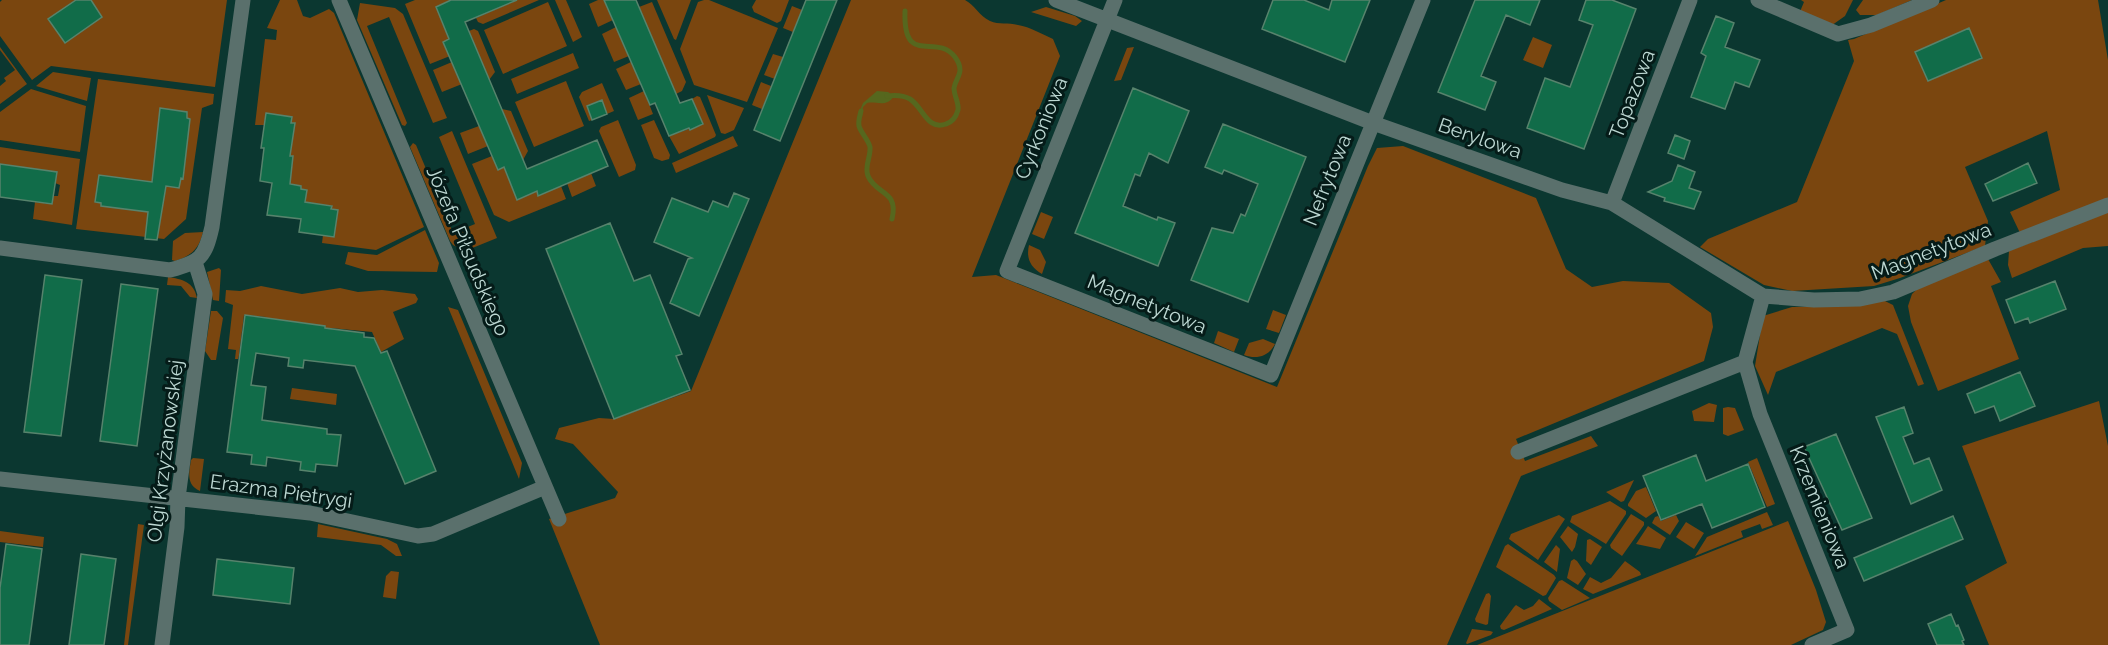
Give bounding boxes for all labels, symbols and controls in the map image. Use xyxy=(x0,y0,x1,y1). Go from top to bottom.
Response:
street label: Topazowa xyxy=(1604,46,1660,142)
street label: Cyrkoniowa xyxy=(1010,73,1072,183)
street label: Berylowa xyxy=(1435,113,1525,163)
street label: Nefrytowa xyxy=(1298,131,1356,229)
street label: Józefa Piłsudskiego xyxy=(421,162,515,340)
street label: Magnetytowa xyxy=(1868,217,1994,285)
street label: Magnetytowa xyxy=(1084,269,1210,339)
street label: Olgi Krzyżanowskiej xyxy=(142,358,188,544)
street label: Krzemieniowa xyxy=(1784,442,1856,572)
street label: Erazma Pietrygi xyxy=(208,469,354,513)

